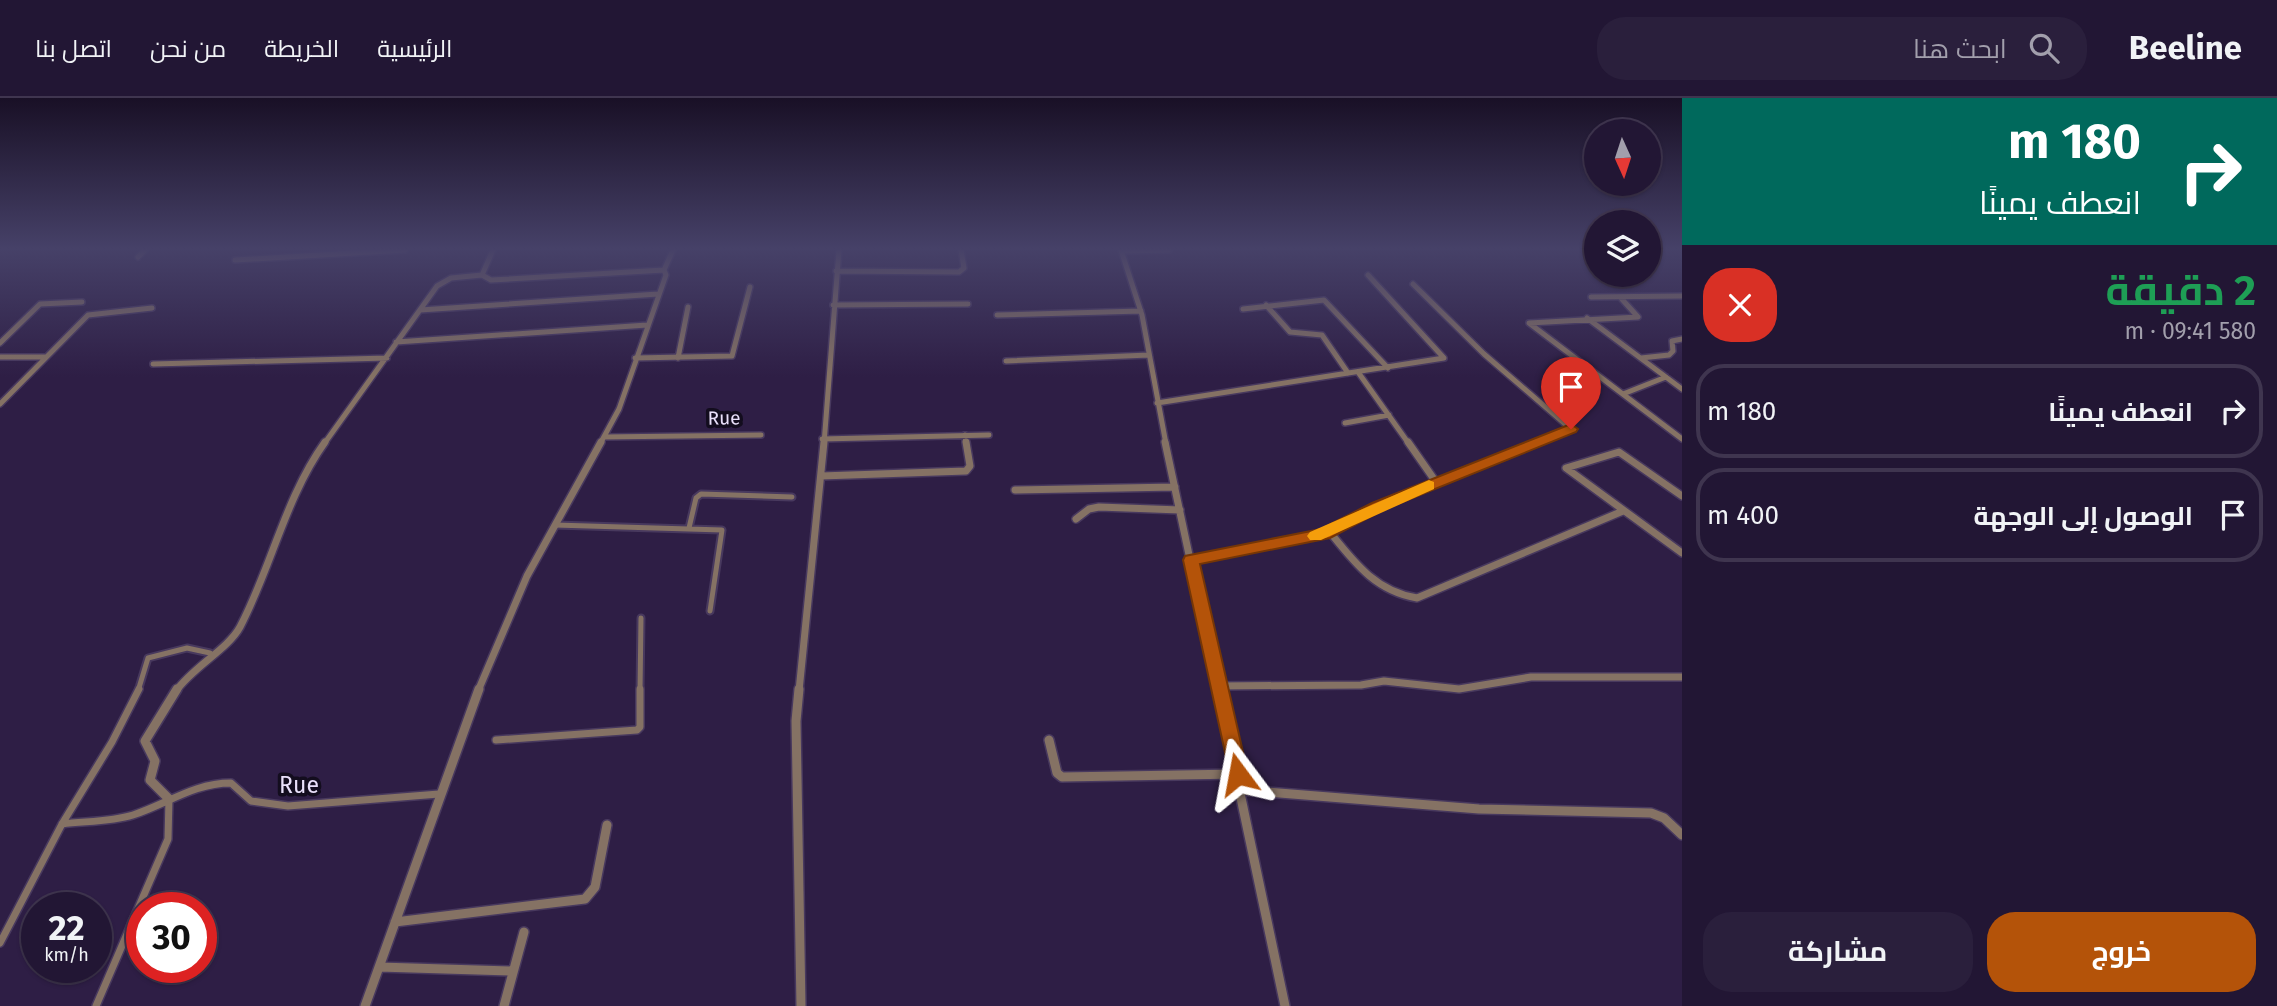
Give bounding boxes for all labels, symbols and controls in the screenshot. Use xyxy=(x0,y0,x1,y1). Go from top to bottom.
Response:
search box xyxy=(1597,17,2087,80)
text: Beeline xyxy=(2129,28,2242,68)
icon: search xyxy=(2025,29,2063,67)
text: ابحث هنا xyxy=(1913,34,2007,65)
text: اتصل بنا xyxy=(35,35,112,63)
text: من نحن xyxy=(150,35,226,63)
text: الخريطة xyxy=(264,35,339,63)
text: الرئيسية xyxy=(377,35,452,63)
text: 180 m xyxy=(2008,112,2141,171)
north arrow xyxy=(1584,119,1661,196)
map controls xyxy=(1584,119,1661,287)
icon: right xyxy=(2165,126,2256,217)
text: انعطف يمينًا xyxy=(1979,184,2141,222)
button: layers xyxy=(1584,210,1661,287)
text: 2 دقيقة xyxy=(2106,266,2256,316)
button: close xyxy=(1703,268,1777,342)
text: 580 m · 09:41 xyxy=(2124,317,2256,345)
pin xyxy=(1541,357,1601,429)
icon: arrive xyxy=(1552,368,1590,406)
icon: right xyxy=(2214,392,2252,430)
text: 180 m xyxy=(1707,396,1776,427)
text: انعطف يمينًا xyxy=(2048,397,2193,428)
street label: Rue xyxy=(707,406,741,430)
icon: arrive xyxy=(2214,496,2252,534)
text: 400 m xyxy=(1707,500,1779,531)
text: الوصول إلى الوجهة xyxy=(1974,501,2193,532)
position arrow xyxy=(1201,737,1275,811)
street label: Rue xyxy=(279,771,319,799)
speed limit sign: 30 xyxy=(126,892,217,983)
text: 22 xyxy=(48,907,85,949)
button: مشاركة xyxy=(1703,912,1973,992)
button: خروج xyxy=(1987,912,2256,992)
text: km/h xyxy=(44,944,89,966)

